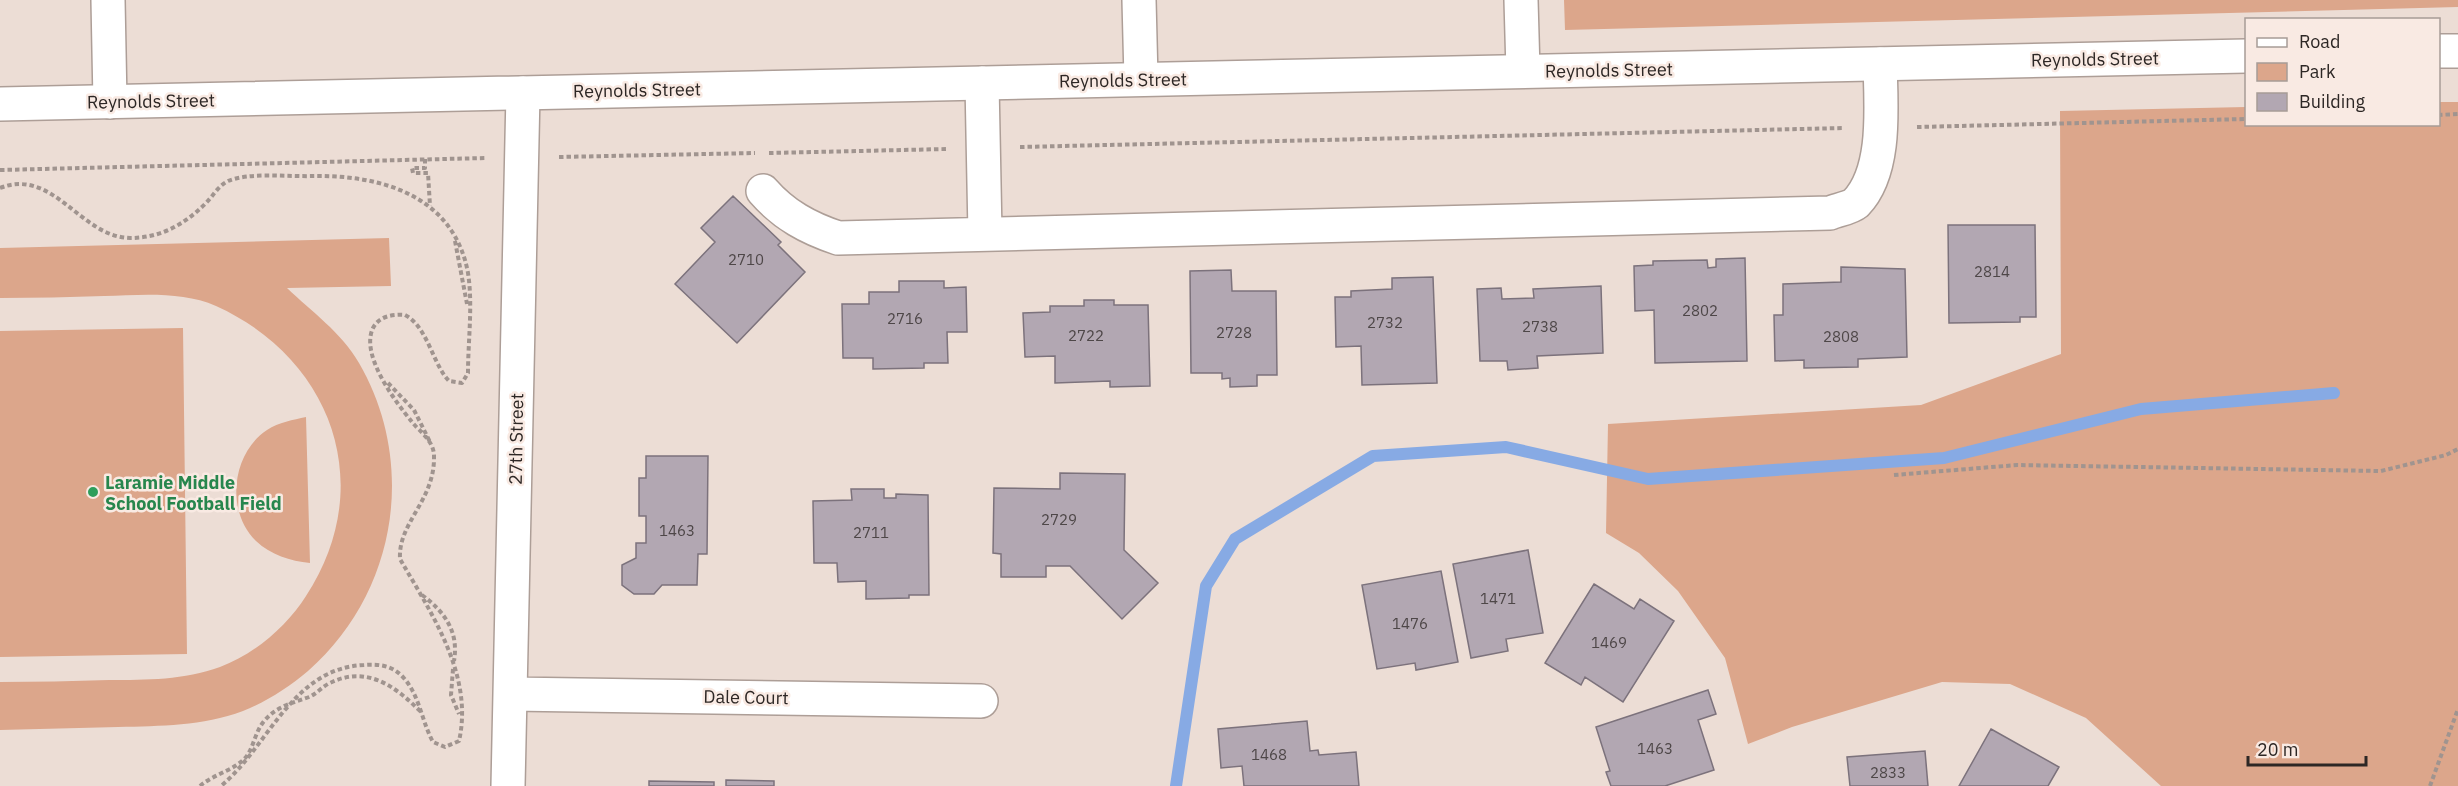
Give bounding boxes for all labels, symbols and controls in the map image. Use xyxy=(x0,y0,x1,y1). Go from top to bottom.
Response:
legend xyxy=(2245,18,2440,126)
text: Road xyxy=(2299,30,2340,53)
street label: Reynolds Street xyxy=(2031,46,2159,72)
street label: Reynolds Street xyxy=(1545,57,1673,83)
text: Park xyxy=(2299,60,2336,83)
street label: Reynolds Street xyxy=(1059,67,1187,93)
street label: Reynolds Street xyxy=(573,77,701,103)
street label: Reynolds Street xyxy=(87,88,215,114)
text: Building xyxy=(2299,90,2366,113)
house number: 2710 xyxy=(728,250,764,269)
house number: 2814 xyxy=(1974,262,2010,281)
house number: 2802 xyxy=(1682,301,1718,320)
house number: 2716 xyxy=(887,309,923,328)
house number: 2732 xyxy=(1367,313,1403,332)
house number: 2738 xyxy=(1522,317,1558,336)
house number: 2728 xyxy=(1216,323,1252,342)
house number: 2722 xyxy=(1068,326,1104,345)
house number: 2808 xyxy=(1823,327,1859,346)
street label: 27th Street xyxy=(504,393,528,485)
place label: Laramie Middle School Football Field xyxy=(105,471,282,515)
marker: Laramie Middle School Football Field xyxy=(86,485,100,499)
house number: 2729 xyxy=(1041,510,1077,529)
house number: 1463 xyxy=(659,521,695,540)
house number: 2711 xyxy=(853,523,889,542)
house number: 1471 xyxy=(1480,589,1516,608)
house number: 1476 xyxy=(1392,614,1428,633)
house number: 1469 xyxy=(1591,633,1627,652)
street label: Dale Court xyxy=(703,685,789,709)
scale bar xyxy=(2248,729,2366,767)
text: 20 m xyxy=(2257,738,2299,761)
house number: 1463 xyxy=(1637,739,1673,758)
house number: 1468 xyxy=(1251,745,1287,764)
house number: 2833 xyxy=(1870,763,1906,782)

